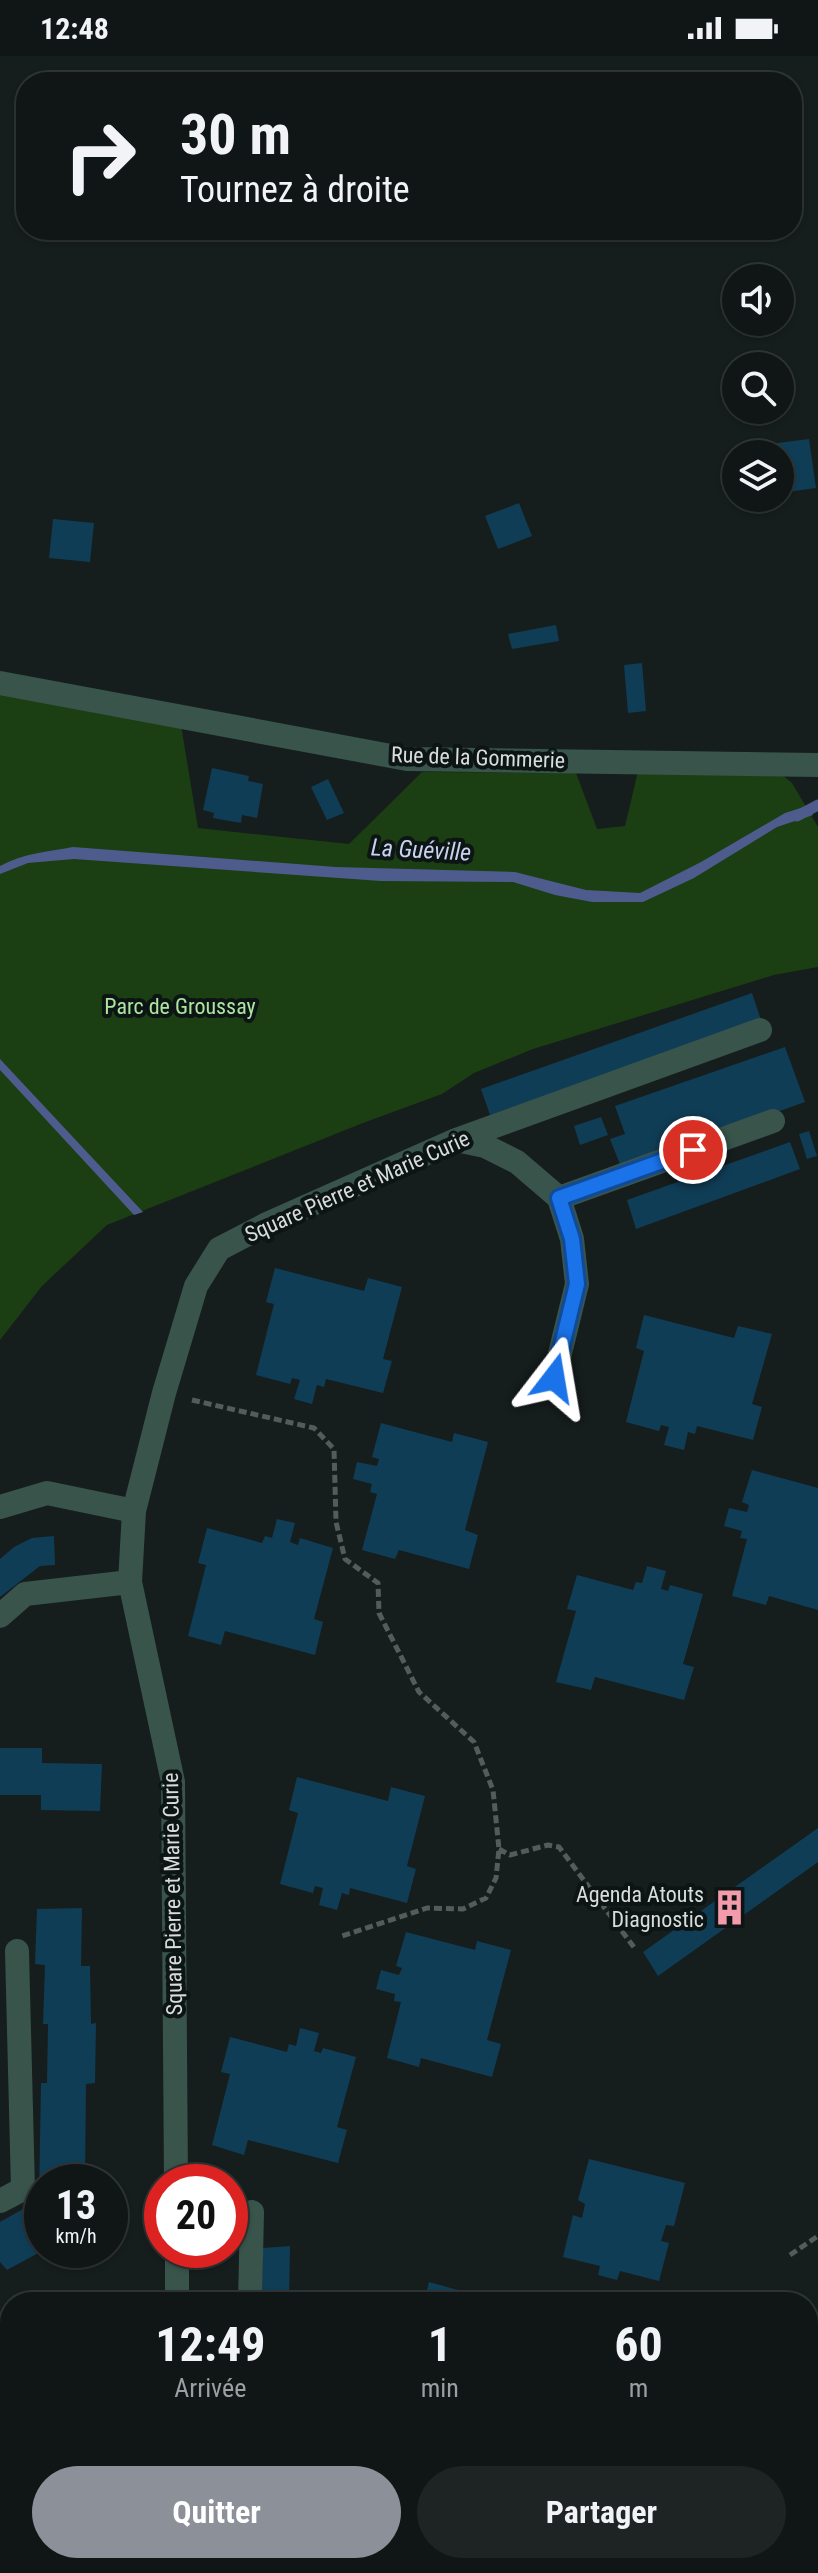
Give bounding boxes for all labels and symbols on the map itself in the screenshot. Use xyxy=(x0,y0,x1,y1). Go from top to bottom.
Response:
street label: Rue de la Gommerie xyxy=(391,742,565,773)
water label: La Guéville xyxy=(370,833,472,867)
park label: Parc de Groussay xyxy=(104,994,256,1019)
pin xyxy=(659,1116,727,1184)
street label: Square Pierre et Marie Curie xyxy=(241,1126,473,1247)
position arrow xyxy=(512,1336,596,1420)
street label: Square Pierre et Marie Curie xyxy=(158,1772,187,2016)
place label: Agenda Atouts Diagnostic xyxy=(576,1882,704,1932)
building icon: Agenda Atouts Diagnostic xyxy=(711,1888,749,1926)
speed limit sign: 20 xyxy=(144,2164,248,2268)

